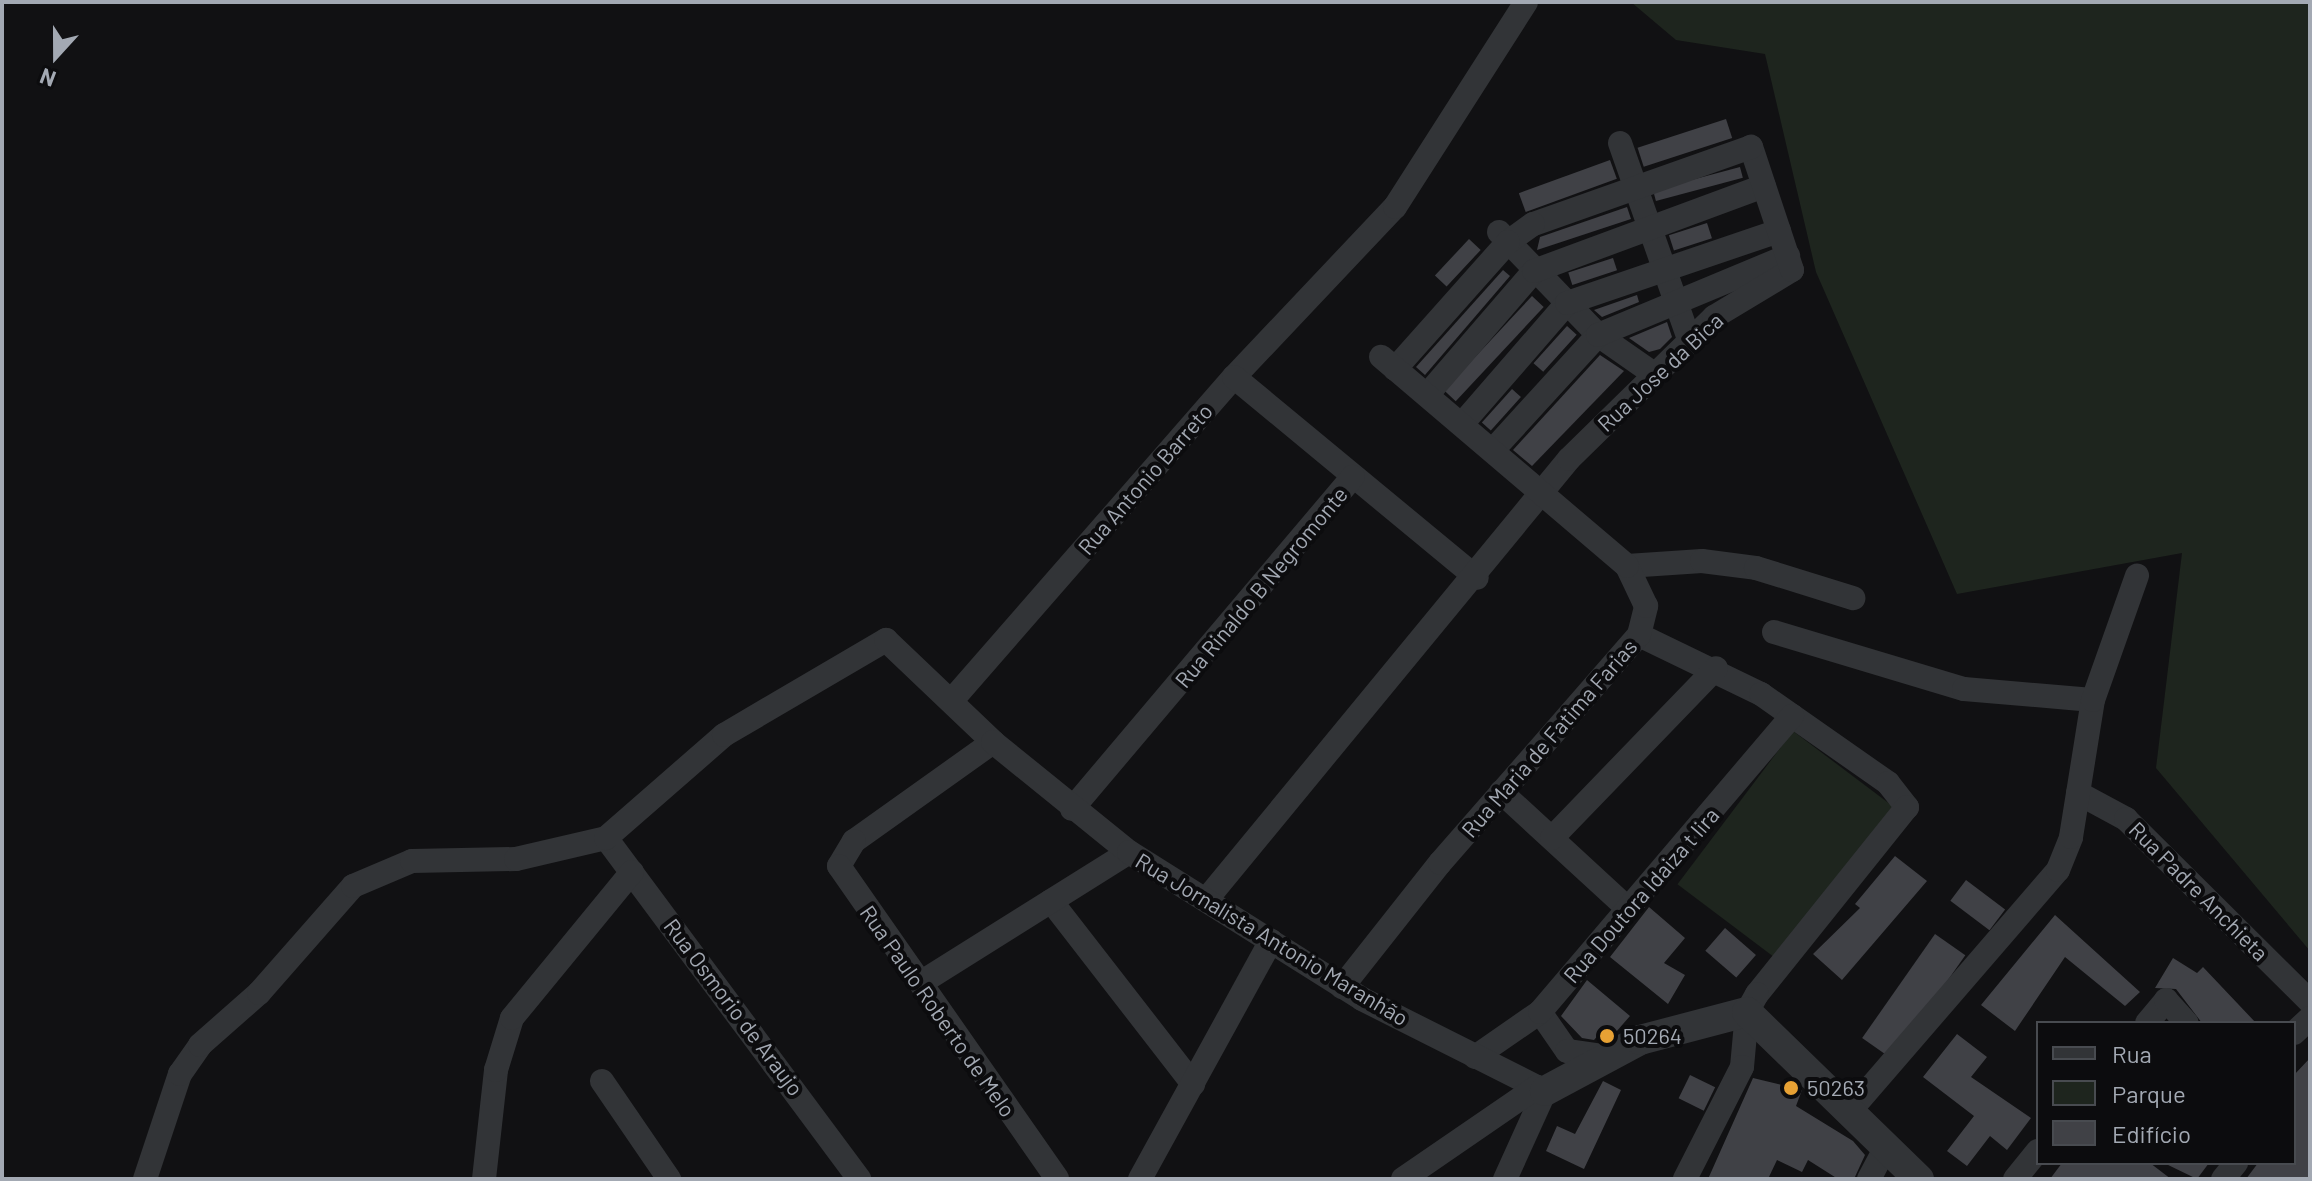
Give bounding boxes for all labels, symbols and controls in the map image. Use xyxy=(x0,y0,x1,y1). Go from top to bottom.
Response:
north arrow xyxy=(16,16,96,96)
text: N xyxy=(36,64,59,93)
street label: Rua Jose da Bica xyxy=(1592,307,1728,437)
street label: Rua Antonio Barreto xyxy=(1072,398,1218,560)
street label: Rua Rinaldo B Negromonte xyxy=(1169,481,1353,693)
street label: Rua Maria de Fatima Farias xyxy=(1456,633,1642,843)
street label: Rua Doutora Idaiza t lira xyxy=(1558,802,1724,988)
street label: Rua Padre Anchieta xyxy=(2124,816,2274,966)
street label: Rua Jornalista Antonio Maranhão xyxy=(1131,847,1413,1031)
street label: Rua Paulo Roberto de Melo xyxy=(855,900,1021,1122)
street label: Rua Osmorio de Araujo xyxy=(659,913,809,1101)
legend xyxy=(2036,1021,2296,1165)
place label: 50264 xyxy=(1623,1023,1682,1049)
marker: 50264 xyxy=(1598,1027,1616,1045)
text: Rua xyxy=(2112,1039,2152,1068)
place label: 50263 xyxy=(1807,1075,1865,1101)
marker: 50263 xyxy=(1782,1079,1800,1097)
text: Parque xyxy=(2112,1079,2186,1108)
text: Edifício xyxy=(2112,1119,2191,1148)

